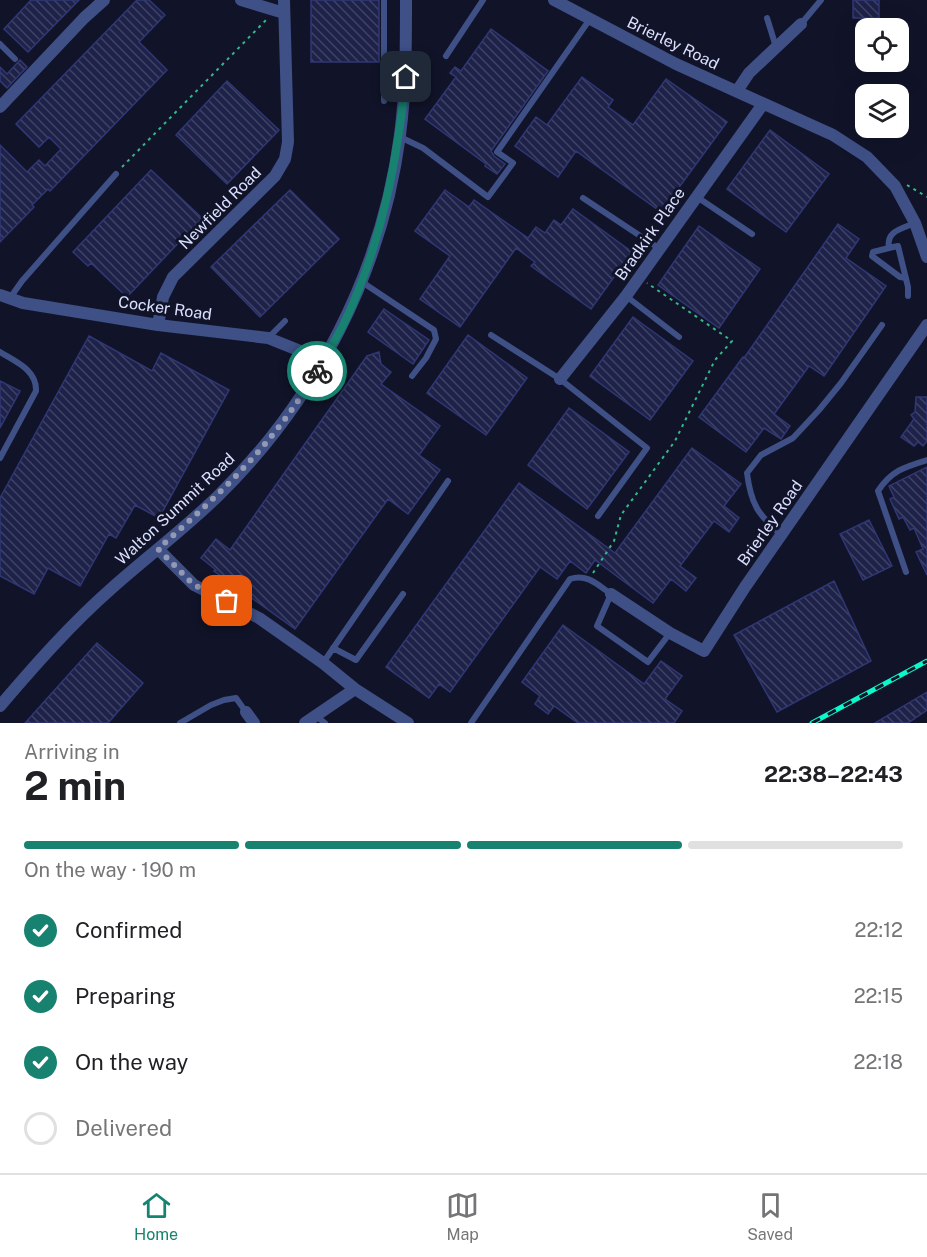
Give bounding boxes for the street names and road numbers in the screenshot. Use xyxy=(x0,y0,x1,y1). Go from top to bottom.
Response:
street label: Brierley Road xyxy=(624,13,722,73)
street label: Newfield Road xyxy=(175,163,265,253)
street label: Bradkirk Place xyxy=(611,184,689,284)
street label: Cocker Road xyxy=(117,292,213,324)
street label: Walton Summit Road xyxy=(112,449,238,569)
street label: Brierley Road xyxy=(734,477,806,569)

